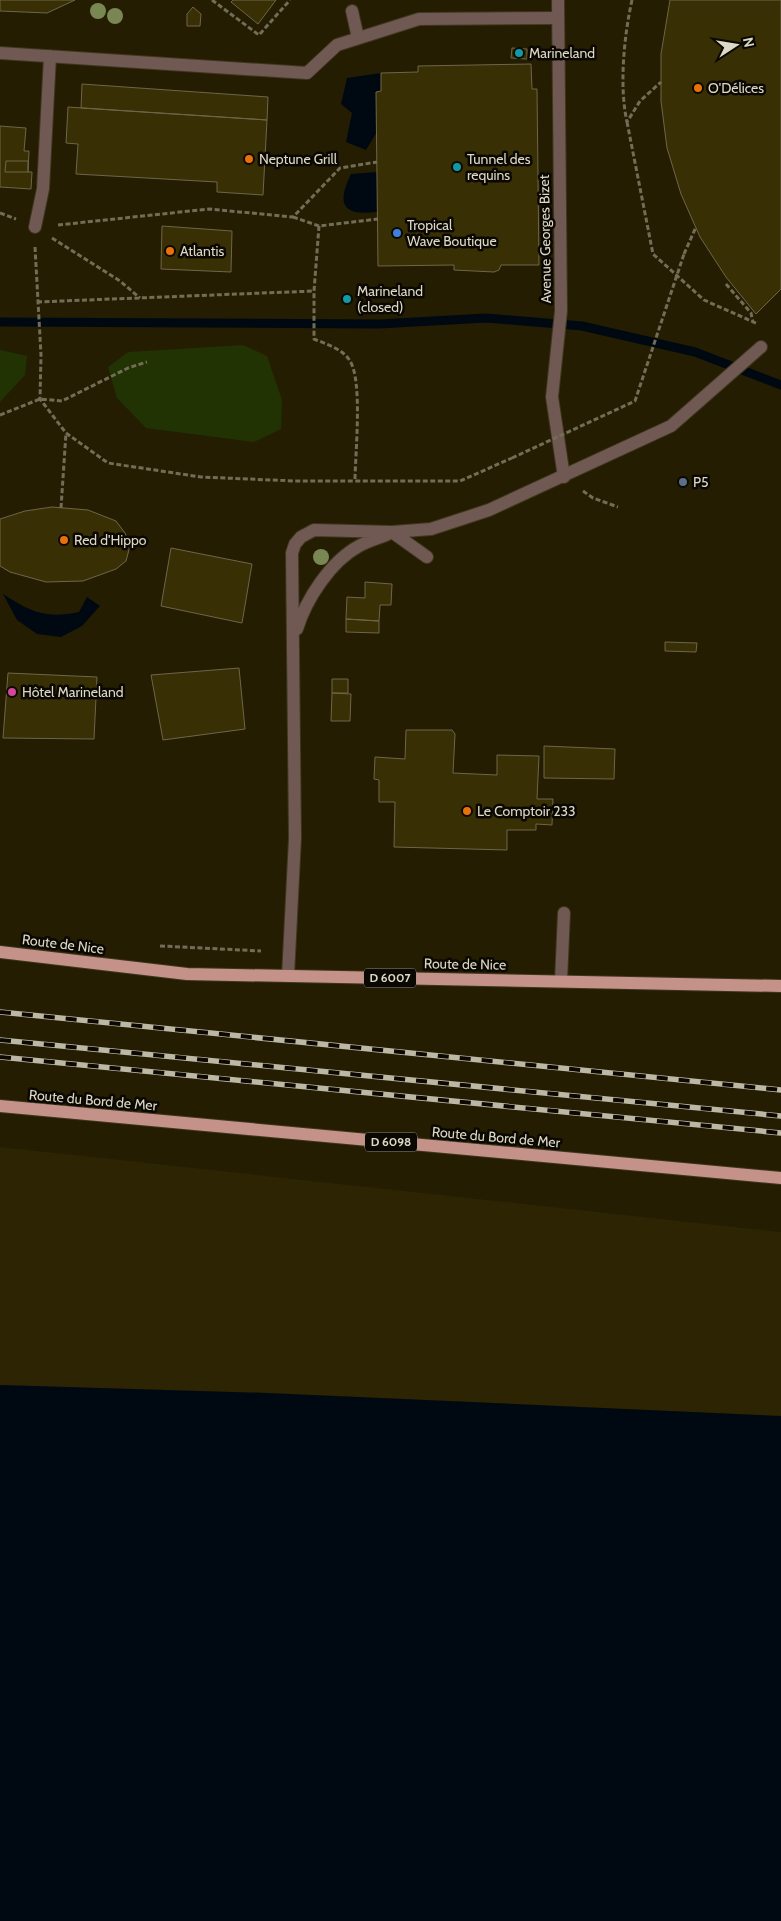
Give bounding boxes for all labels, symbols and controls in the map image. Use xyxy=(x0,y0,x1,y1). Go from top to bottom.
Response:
north arrow xyxy=(711,20,761,70)
text: N xyxy=(739,36,759,49)
place label: Marineland xyxy=(529,44,595,62)
marker: Marineland xyxy=(513,47,525,59)
place label: O'Délices xyxy=(708,79,764,97)
marker: O'Délices xyxy=(692,82,704,94)
place label: Neptune Grill xyxy=(259,150,338,168)
place label: Tunnel des requins xyxy=(467,150,531,184)
marker: Neptune Grill xyxy=(243,153,255,165)
marker: Tunnel des requins xyxy=(451,161,463,173)
street label: Avenue Georges Bizet xyxy=(535,174,555,304)
place label: Tropical Wave Boutique xyxy=(407,216,497,250)
marker: Tropical Wave Boutique xyxy=(391,227,403,239)
place label: Atlantis xyxy=(180,242,224,260)
marker: Atlantis xyxy=(164,245,176,257)
place label: Marineland (closed) xyxy=(357,282,423,316)
marker: Marineland (closed) xyxy=(341,293,353,305)
place label: P5 xyxy=(693,473,709,491)
marker: P5 xyxy=(677,476,689,488)
place label: Red d'Hippo xyxy=(74,531,147,549)
marker: Red d'Hippo xyxy=(58,534,70,546)
place label: Hôtel Marineland xyxy=(22,683,124,701)
marker: Hôtel Marineland xyxy=(6,686,18,698)
place label: Le Comptoir 233 xyxy=(477,802,576,820)
marker: Le Comptoir 233 xyxy=(461,805,473,817)
street label: Route de Nice xyxy=(21,930,105,958)
street label: Route de Nice xyxy=(424,954,506,974)
road number: D 6007 xyxy=(364,968,416,988)
street label: Route du Bord de Mer xyxy=(28,1085,158,1115)
street label: Route du Bord de Mer xyxy=(431,1122,561,1152)
road number: D 6098 xyxy=(365,1132,417,1152)

